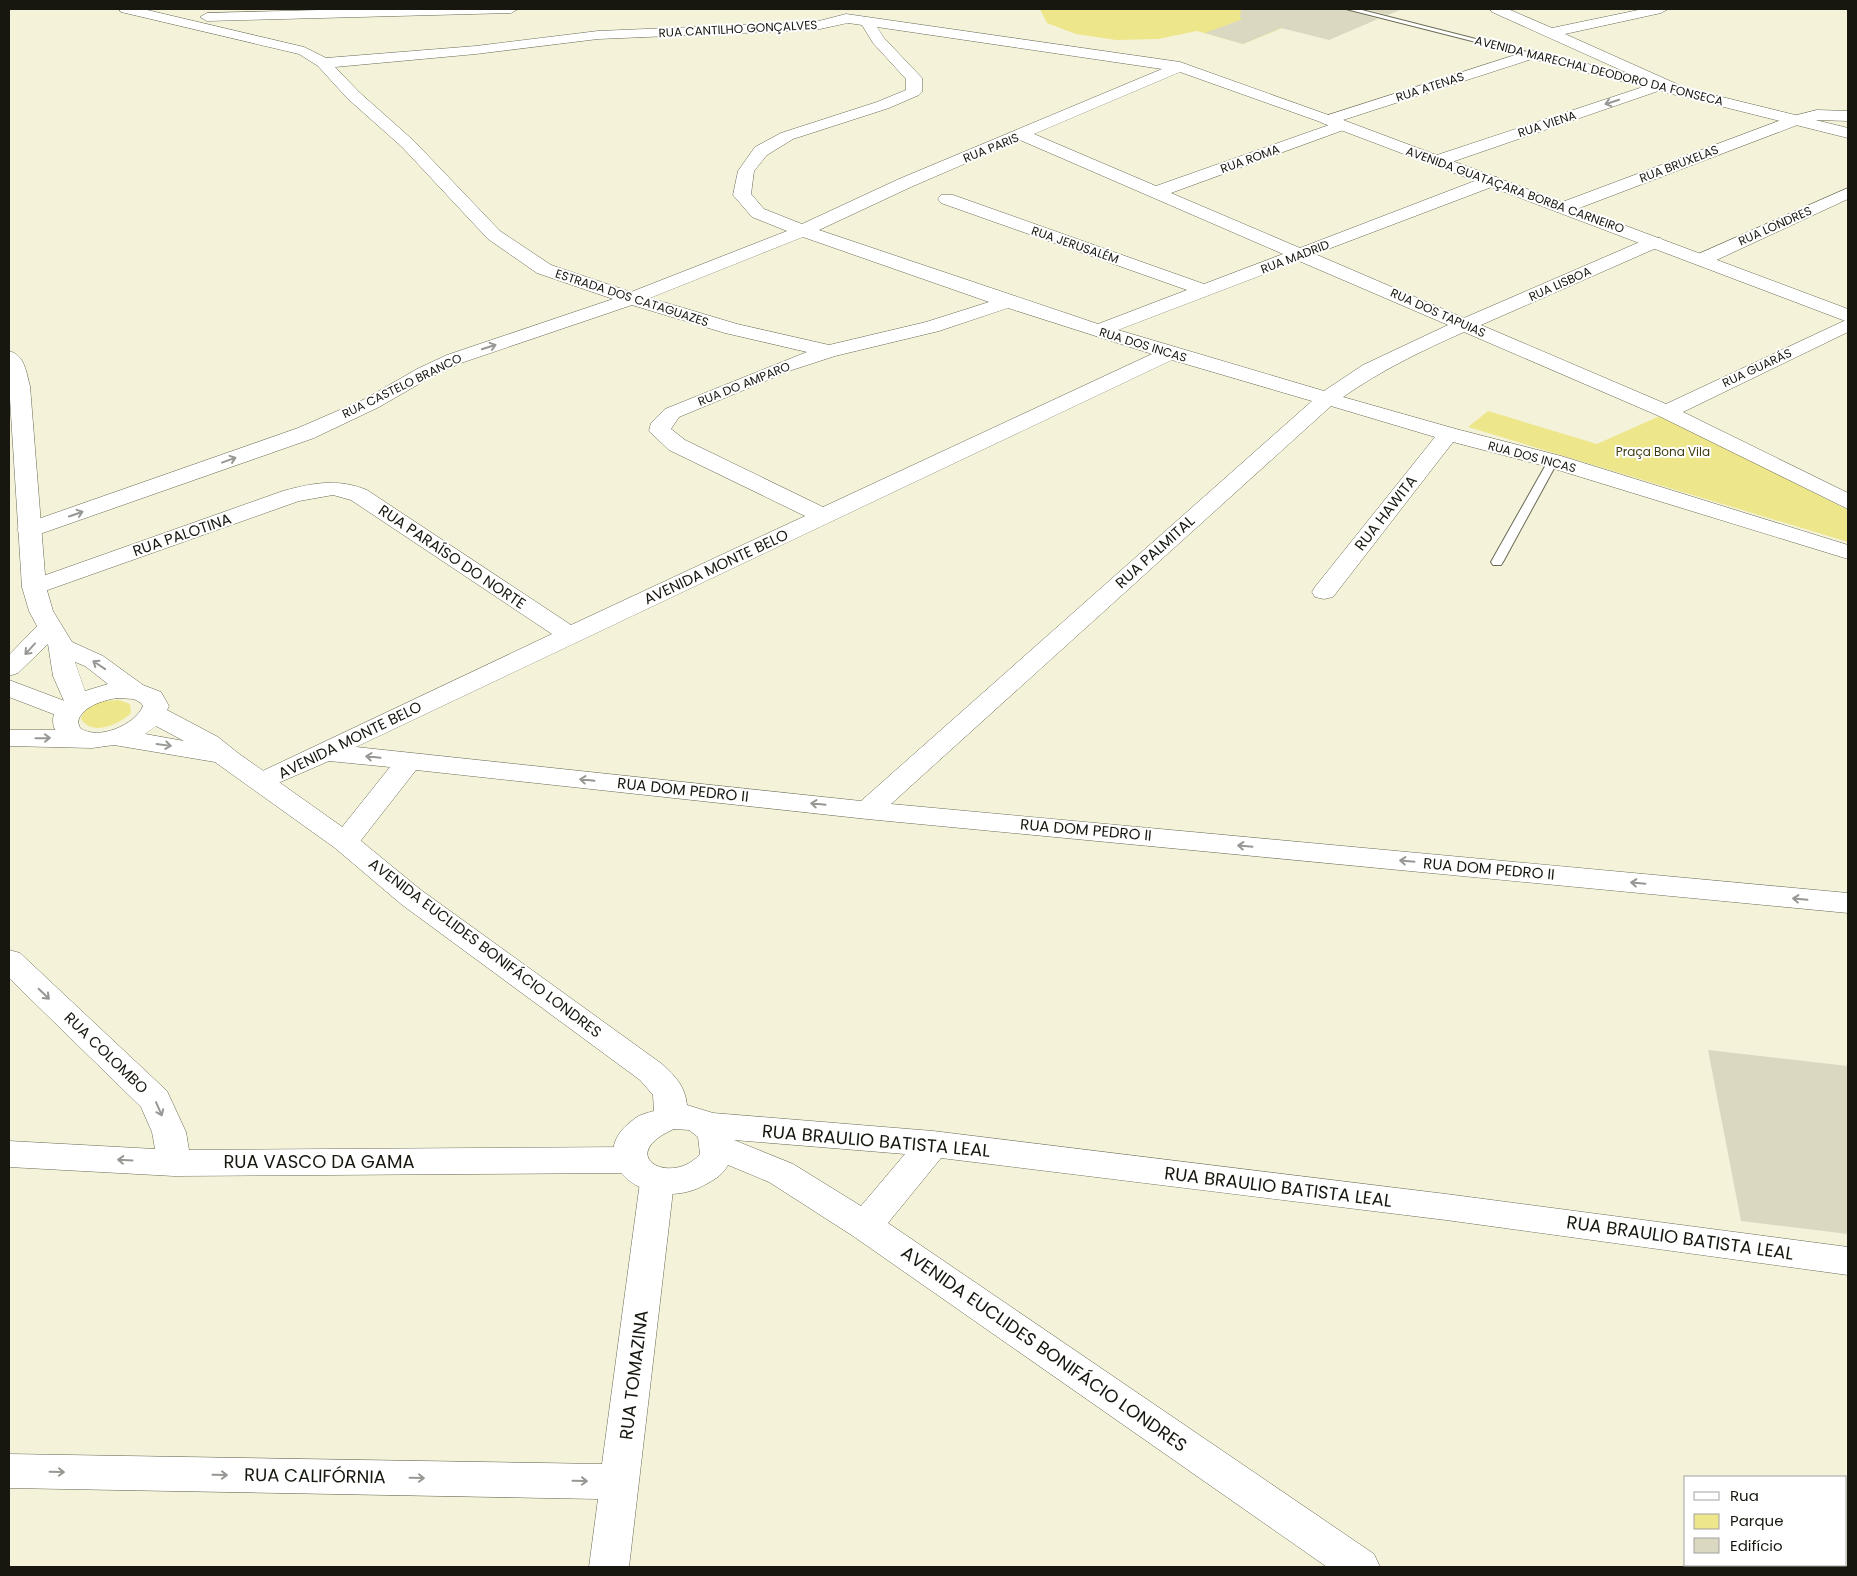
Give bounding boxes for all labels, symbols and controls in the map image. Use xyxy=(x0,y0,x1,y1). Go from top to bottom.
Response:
street label: RUA CANTILHO GONÇALVES xyxy=(658,16,818,41)
street label: AVENIDA MARECHAL DEODORO DA FONSECA xyxy=(1473,31,1725,110)
street label: RUA ATENAS xyxy=(1393,67,1466,106)
one-way arrow xyxy=(1604,98,1620,108)
street label: RUA VIENA xyxy=(1515,106,1578,141)
street label: RUA PARIS xyxy=(960,129,1021,166)
street label: RUA ROMA xyxy=(1218,140,1282,177)
street label: RUA BRUXELAS xyxy=(1637,141,1721,186)
street label: AVENIDA GUATAÇARA BORBA CARNEIRO xyxy=(1404,142,1627,237)
street label: RUA LONDRES xyxy=(1735,202,1814,249)
street label: RUA JERUSALÉM xyxy=(1029,222,1121,267)
street label: RUA MADRID xyxy=(1258,236,1332,277)
street label: RUA LISBOA xyxy=(1526,262,1594,305)
street label: ESTRADA DOS CATAGUAZES xyxy=(553,265,711,330)
street label: RUA DOS TAPUIAS xyxy=(1388,284,1489,341)
street label: RUA DOS INCAS xyxy=(1097,323,1189,366)
one-way arrow xyxy=(481,342,497,351)
street label: RUA GUARÁS xyxy=(1719,344,1794,391)
street label: RUA CASTELO BRANCO xyxy=(339,349,465,422)
street label: RUA DO AMPARO xyxy=(695,357,792,410)
street label: RUA DOS INCAS xyxy=(1486,437,1578,476)
park label: Praça Bona Vila xyxy=(1616,443,1710,460)
one-way arrow xyxy=(221,455,236,464)
street label: RUA HAWITA xyxy=(1350,471,1422,555)
street label: RUA PARAÍSO DO NORTE xyxy=(375,499,530,614)
street label: RUA PALOTINA xyxy=(130,508,234,561)
one-way arrow xyxy=(67,509,83,518)
street label: RUA PALMITAL xyxy=(1110,510,1199,593)
street label: AVENIDA MONTE BELO xyxy=(640,524,792,609)
one-way arrow xyxy=(24,643,36,656)
one-way arrow xyxy=(93,660,107,670)
street label: AVENIDA MONTE BELO xyxy=(275,696,425,783)
one-way arrow xyxy=(35,733,51,743)
one-way arrow xyxy=(156,740,172,750)
one-way arrow xyxy=(365,752,381,762)
street label: RUA DOM PEDRO II xyxy=(616,772,750,807)
one-way arrow xyxy=(579,775,595,785)
one-way arrow xyxy=(810,799,826,809)
street label: RUA DOM PEDRO II xyxy=(1019,813,1153,846)
one-way arrow xyxy=(1237,841,1253,850)
street label: RUA DOM PEDRO II xyxy=(1422,852,1556,885)
street label: AVENIDA EUCLIDES BONIFÁCIO LONDRES xyxy=(365,853,606,1042)
one-way arrow xyxy=(1399,856,1415,866)
one-way arrow xyxy=(1630,878,1646,888)
one-way arrow xyxy=(1792,894,1808,903)
one-way arrow xyxy=(38,988,50,1000)
street label: RUA COLOMBO xyxy=(60,1007,153,1098)
one-way arrow xyxy=(154,1101,164,1116)
street label: RUA BRAULIO BATISTA LEAL xyxy=(761,1118,991,1163)
street label: RUA VASCO DA GAMA xyxy=(223,1149,415,1174)
one-way arrow xyxy=(117,1156,133,1165)
street label: RUA BRAULIO BATISTA LEAL xyxy=(1163,1160,1393,1213)
street label: RUA BRAULIO BATISTA LEAL xyxy=(1565,1209,1795,1266)
street label: AVENIDA EUCLIDES BONIFÁCIO LONDRES xyxy=(896,1240,1192,1457)
street label: RUA TOMAZINA xyxy=(613,1309,654,1441)
street label: RUA CALIFÓRNIA xyxy=(244,1462,386,1489)
one-way arrow xyxy=(49,1467,65,1476)
one-way arrow xyxy=(212,1470,228,1479)
one-way arrow xyxy=(409,1473,425,1483)
one-way arrow xyxy=(572,1476,588,1486)
legend xyxy=(1684,1476,1847,1566)
text: Rua xyxy=(1730,1485,1759,1506)
text: Parque xyxy=(1730,1510,1783,1531)
text: Edifício xyxy=(1730,1535,1783,1556)

